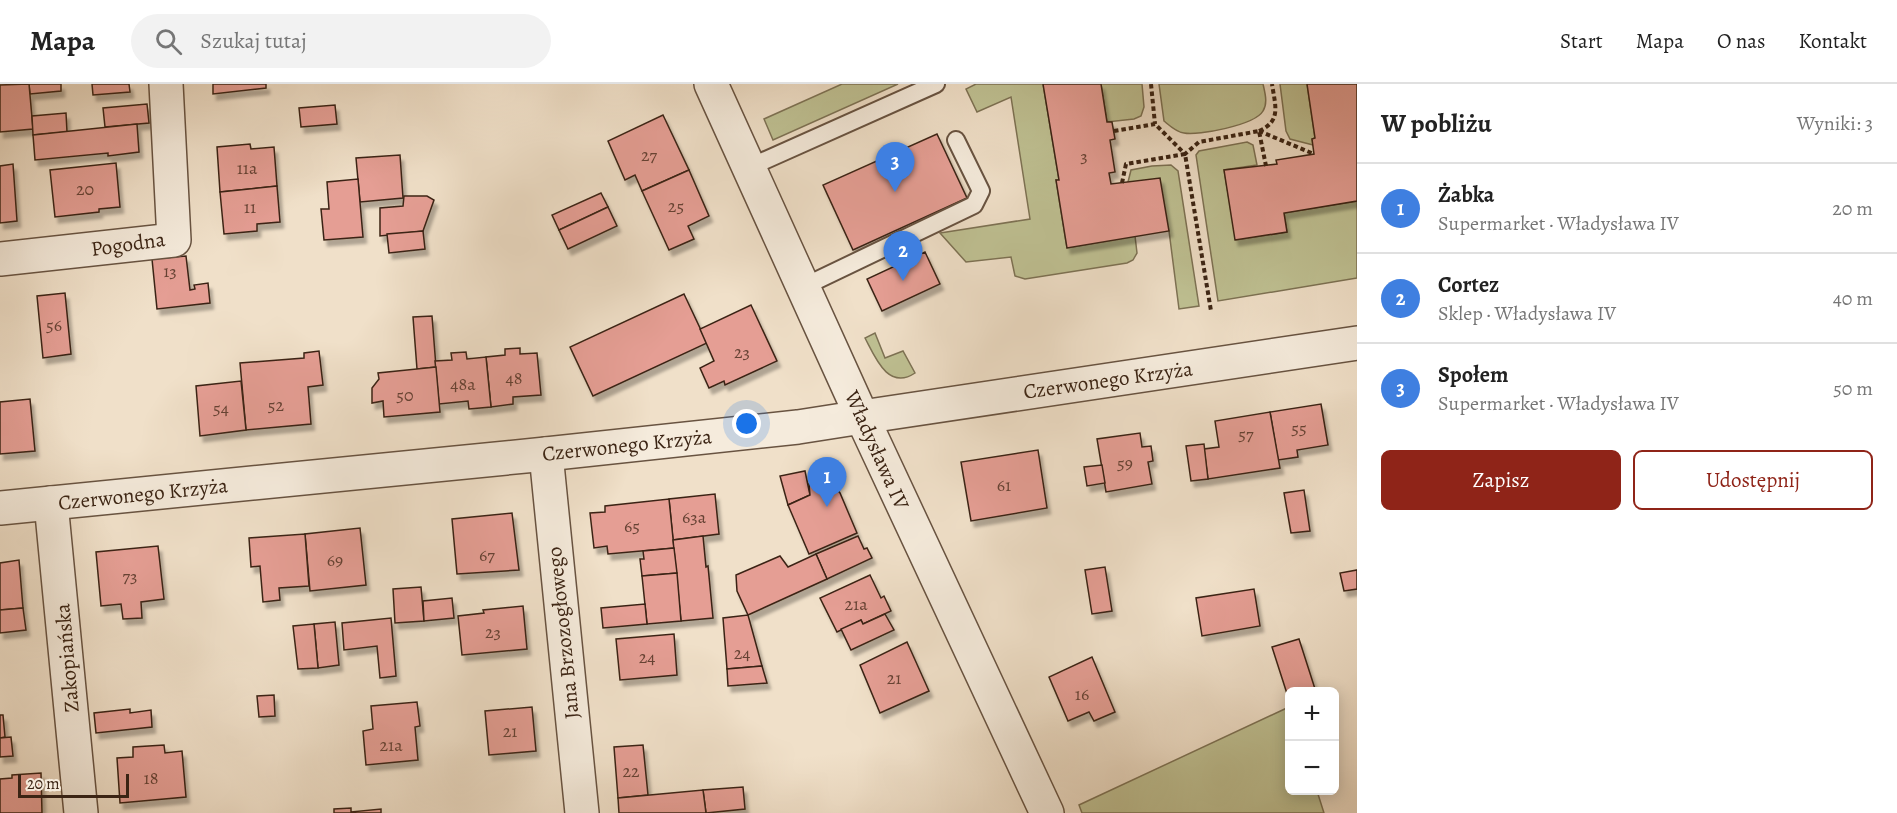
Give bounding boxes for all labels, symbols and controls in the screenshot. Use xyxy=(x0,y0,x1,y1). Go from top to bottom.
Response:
search box xyxy=(131,14,551,68)
text: Mapa xyxy=(30,22,95,60)
icon: search xyxy=(152,25,185,58)
text: Szukaj tutaj xyxy=(200,26,307,56)
text: Start xyxy=(1560,27,1603,55)
text: Mapa xyxy=(1636,27,1684,55)
text: O nas xyxy=(1717,27,1765,55)
text: Kontakt xyxy=(1798,27,1867,55)
text: W pobliżu xyxy=(1381,106,1492,141)
text: Wyniki: 3 xyxy=(1797,110,1873,137)
pin: 3 xyxy=(876,142,914,192)
house number: 27 xyxy=(641,143,657,167)
house number: 3 xyxy=(1080,144,1088,168)
house number: 11a xyxy=(237,156,258,180)
house number: 20 xyxy=(76,177,94,201)
text: Żabka xyxy=(1438,180,1494,210)
house number: 25 xyxy=(668,194,684,218)
house number: 11 xyxy=(244,195,256,219)
text: 1 xyxy=(1397,195,1404,222)
text: 20 m xyxy=(1832,195,1873,222)
text: Supermarket · Władysława IV xyxy=(1438,210,1679,237)
street label: Pogodna xyxy=(89,225,167,263)
pin: 2 xyxy=(884,232,922,281)
house number: 13 xyxy=(163,259,177,283)
text: Cortez xyxy=(1438,270,1499,300)
text: 2 xyxy=(1396,285,1405,312)
text: 40 m xyxy=(1833,285,1873,312)
text: Sklep · Władysława IV xyxy=(1438,300,1616,327)
house number: 56 xyxy=(46,313,62,337)
house number: 23 xyxy=(734,340,750,364)
street label: Czerwonego Krzyża xyxy=(1022,354,1195,406)
text: Społem xyxy=(1438,360,1508,390)
house number: 48 xyxy=(506,366,522,390)
house number: 48a xyxy=(450,372,476,396)
text: 3 xyxy=(1396,375,1405,402)
text: 50 m xyxy=(1833,375,1873,402)
house number: 50 xyxy=(396,383,414,407)
street label: Władysława IV xyxy=(838,385,916,514)
text: Supermarket · Władysława IV xyxy=(1438,390,1679,417)
house number: 52 xyxy=(268,393,285,417)
house number: 54 xyxy=(213,396,229,420)
your location xyxy=(732,409,761,438)
house number: 55 xyxy=(1291,416,1307,440)
street label: Czerwonego Krzyża xyxy=(541,422,714,468)
house number: 57 xyxy=(1238,422,1254,446)
button: Zapisz xyxy=(1381,450,1621,510)
button: Udostępnij xyxy=(1633,450,1873,510)
house number: 59 xyxy=(1117,451,1133,475)
pin: 1 xyxy=(808,458,846,507)
street label: Czerwonego Krzyża xyxy=(57,471,230,517)
house number: 61 xyxy=(997,473,1011,497)
house number: 63a xyxy=(682,505,707,529)
house number: 65 xyxy=(624,514,640,538)
house number: 67 xyxy=(479,543,495,567)
street label: Jana Brzozogłowego xyxy=(540,545,586,721)
house number: 69 xyxy=(327,548,343,572)
house number: 73 xyxy=(122,564,138,588)
house number: 21a xyxy=(844,592,868,616)
street label: Zakopiańska xyxy=(48,602,86,714)
house number: 23 xyxy=(485,620,501,644)
house number: 24 xyxy=(734,641,750,665)
house number: 24 xyxy=(639,645,655,669)
house number: 21 xyxy=(887,666,901,690)
house number: 16 xyxy=(1075,682,1089,706)
map controls xyxy=(1285,687,1339,795)
button: + xyxy=(1285,687,1339,741)
house number: 21 xyxy=(503,719,517,743)
house number: 21a xyxy=(379,733,403,757)
button: − xyxy=(1285,741,1339,795)
house number: 22 xyxy=(622,759,640,783)
house number: 18 xyxy=(144,766,158,790)
scale bar xyxy=(18,771,129,798)
text: 20 m xyxy=(27,773,60,795)

